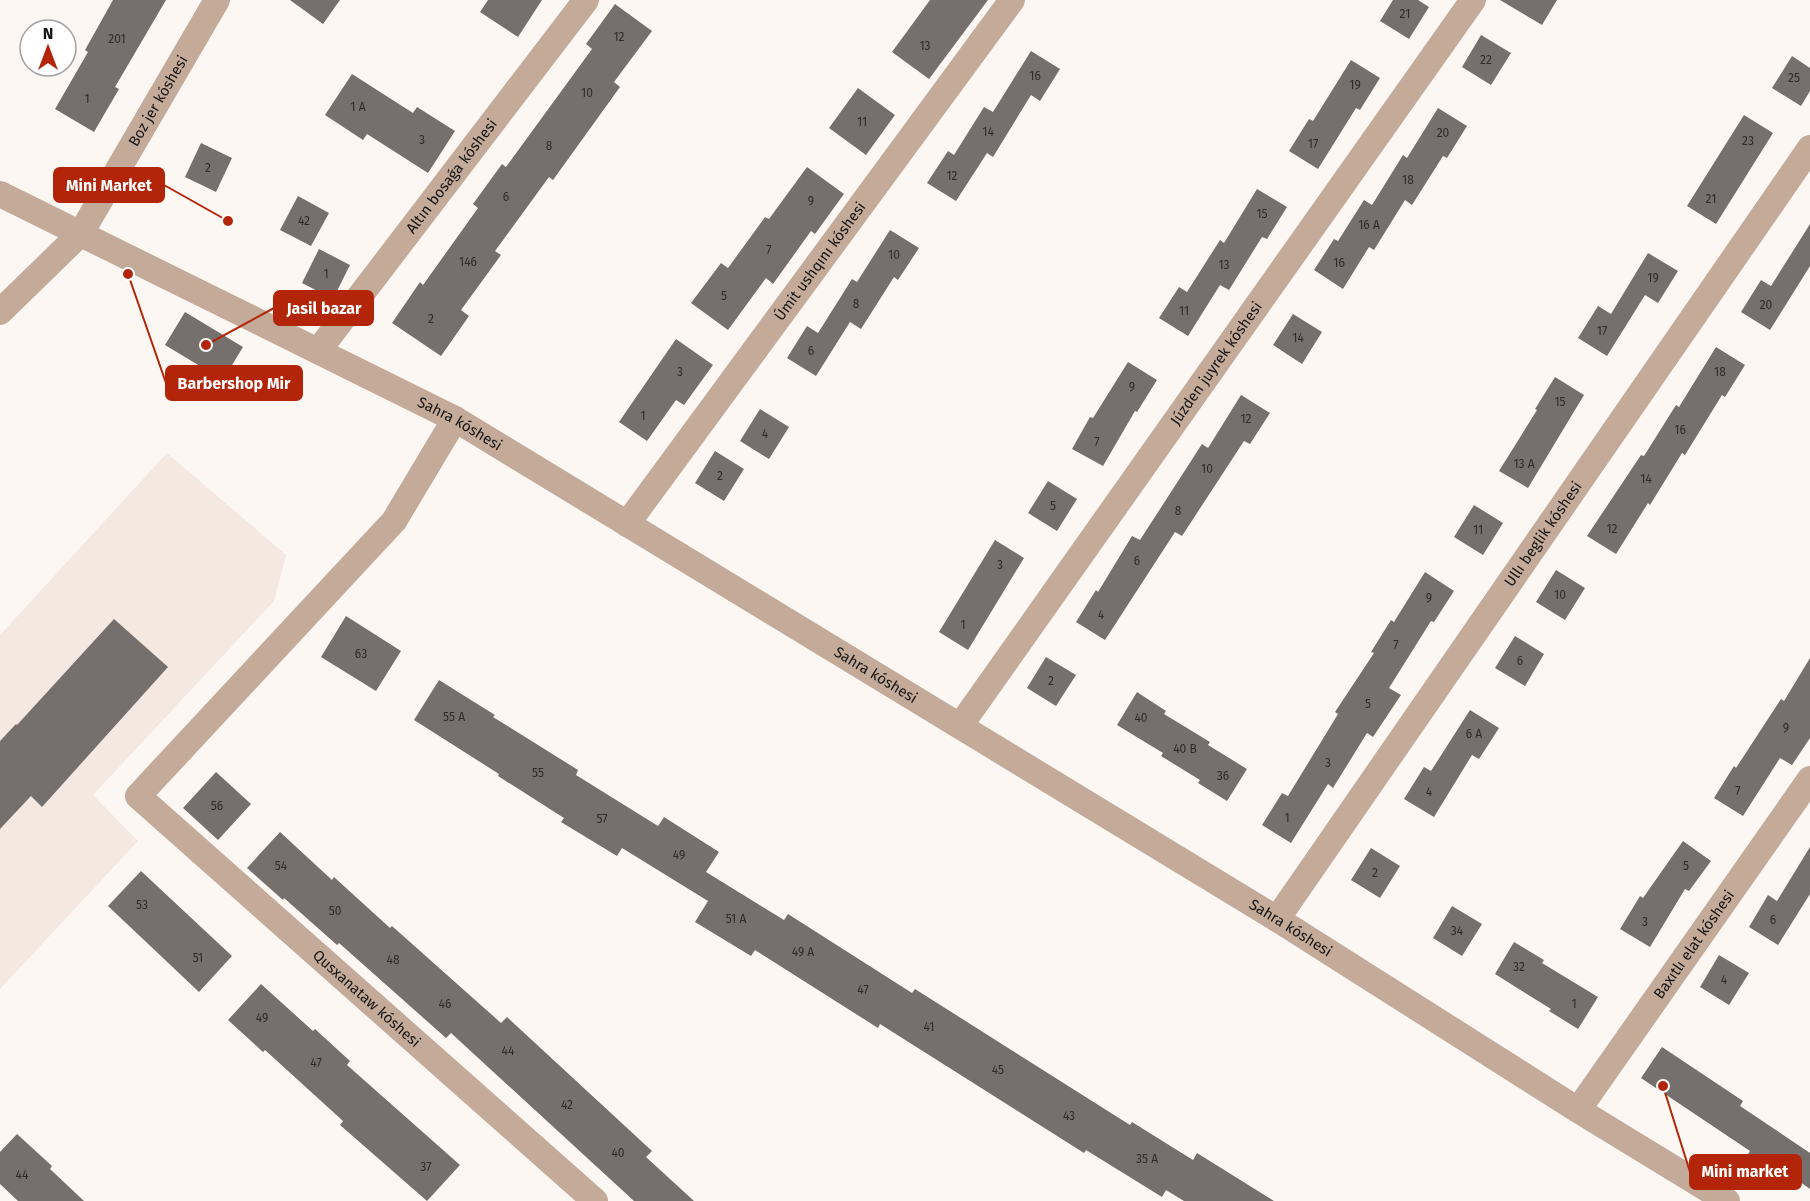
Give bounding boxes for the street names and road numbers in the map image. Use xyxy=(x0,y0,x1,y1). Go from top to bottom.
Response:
street label: Boz jer kóshesi xyxy=(125,52,192,150)
street label: Altın bosaǵa kóshesi xyxy=(402,115,501,237)
street label: Úmit ushqını kóshesi xyxy=(771,198,870,324)
street label: Júzden juyrek kóshesi xyxy=(1167,298,1266,429)
street label: Sahra kóshesi xyxy=(415,393,505,454)
street label: Ullı beglik kóshesi xyxy=(1501,478,1586,590)
street label: Sahra kóshesi xyxy=(831,643,921,707)
street label: Baxıtlı elat kóshesi xyxy=(1650,887,1738,1002)
street label: Sahra kóshesi xyxy=(1246,895,1335,961)
street label: Qusxanataw kóshesi xyxy=(309,946,424,1051)

